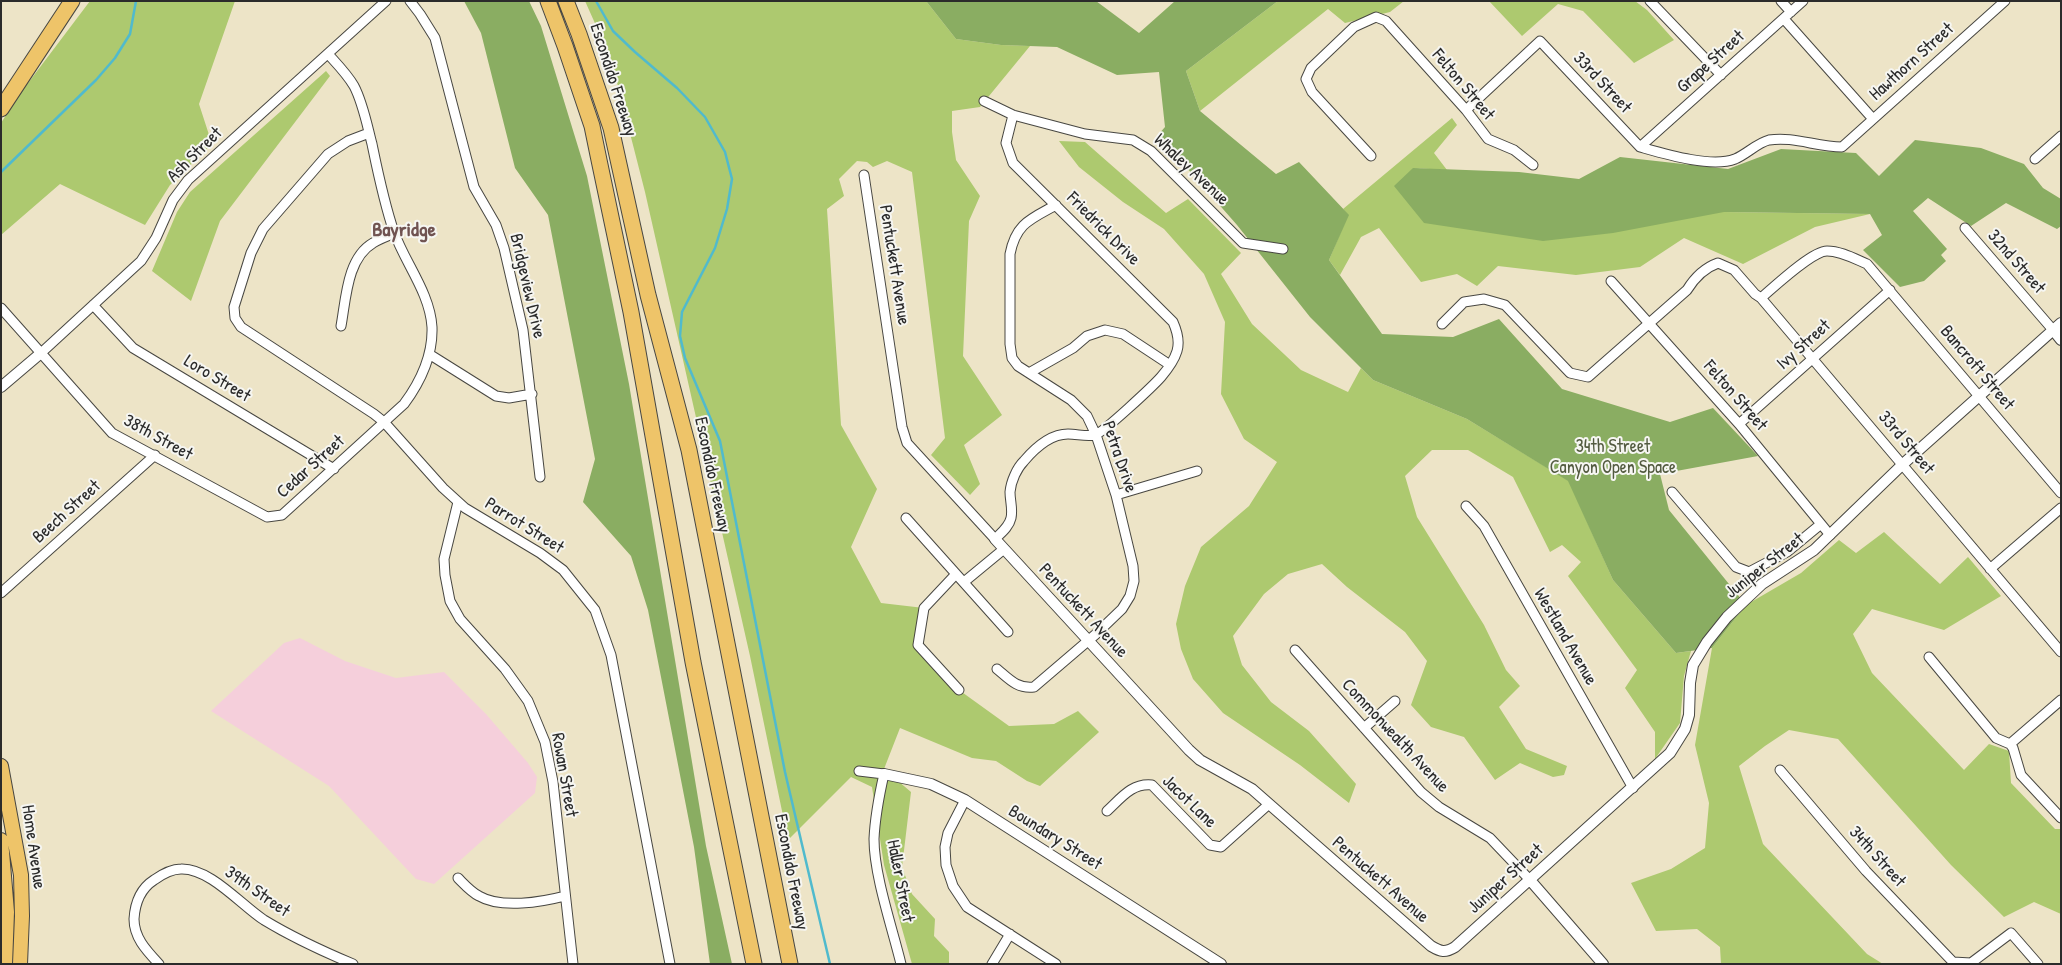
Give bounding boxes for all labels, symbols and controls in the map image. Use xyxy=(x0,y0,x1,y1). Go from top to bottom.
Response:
street label: Hawthorn Street xyxy=(1865,19,1959,105)
street label: Escondido Freeway xyxy=(585,21,641,139)
street label: Grape Street xyxy=(1673,26,1749,98)
street label: Felton Street xyxy=(1427,45,1499,125)
street label: 33rd Street xyxy=(1568,48,1636,118)
street label: Ash Street xyxy=(163,123,227,187)
street label: Whaley Avenue xyxy=(1149,130,1233,210)
street label: Friedrick Drive xyxy=(1062,188,1144,270)
street label: Pentuckett Avenue xyxy=(874,203,914,327)
district label: Bayridge xyxy=(372,219,436,243)
street label: 32nd Street xyxy=(1982,226,2050,298)
street label: Bridgeview Drive xyxy=(504,231,550,341)
street label: Ivy Street xyxy=(1773,315,1835,375)
street label: Bancroft Street xyxy=(1935,321,2019,415)
street label: Loro Street xyxy=(180,351,254,407)
street label: Felton Street xyxy=(1699,356,1771,436)
street label: 33rd Street xyxy=(1873,407,1939,479)
street label: 38th Street xyxy=(120,410,196,466)
street label: Escondido Freeway xyxy=(689,415,735,535)
street label: Petra Drive xyxy=(1097,418,1141,496)
street label: Cedar Street xyxy=(273,431,349,503)
park label: 34th Street Canyon Open Space xyxy=(1550,436,1676,478)
street label: Beech Street xyxy=(29,476,105,548)
street label: Parrot Street xyxy=(481,493,567,559)
street label: Juniper Street xyxy=(1721,529,1809,603)
street label: Pentuckett Avenue xyxy=(1034,559,1132,663)
street label: Westland Avenue xyxy=(1529,585,1601,689)
street label: Commonwealth Avenue xyxy=(1337,675,1453,797)
street label: Rowan Street xyxy=(546,731,582,819)
street label: Jacot Lane xyxy=(1157,771,1221,833)
street label: Boundary Street xyxy=(1004,801,1106,875)
street label: Home Avenue xyxy=(16,803,50,891)
street label: Escondido Freeway xyxy=(769,812,813,932)
street label: 34th Street xyxy=(1844,822,1910,892)
street label: Pentuckett Avenue xyxy=(1327,832,1433,928)
street label: Haller Street xyxy=(881,838,919,924)
street label: Juniper Street xyxy=(1464,840,1548,918)
street label: 39th Street xyxy=(220,862,294,922)

